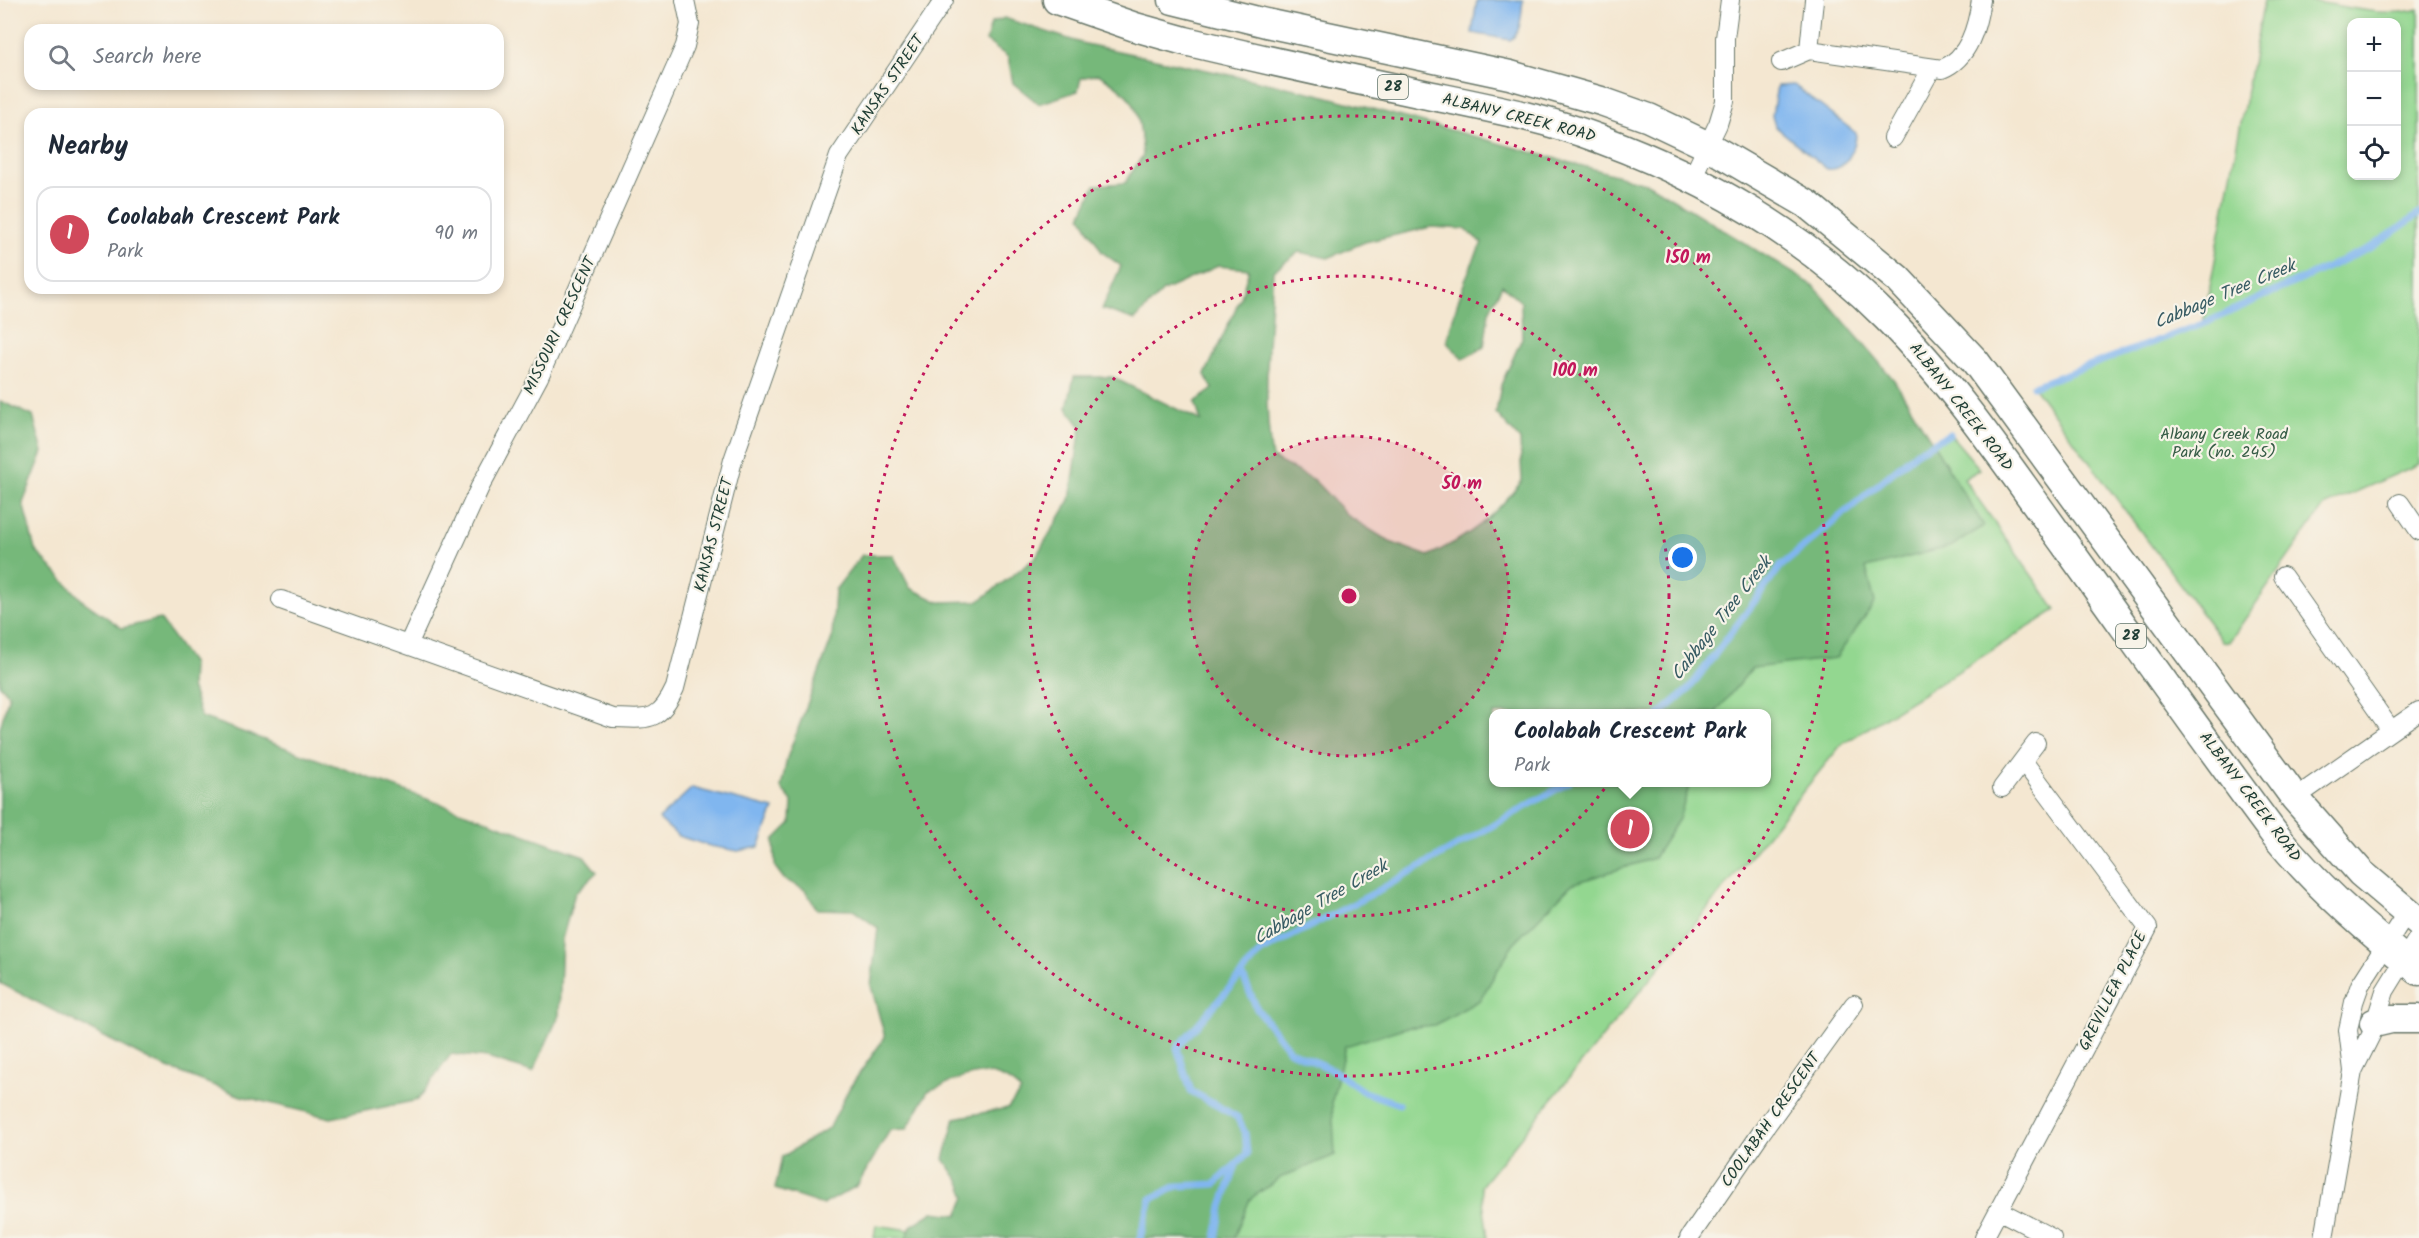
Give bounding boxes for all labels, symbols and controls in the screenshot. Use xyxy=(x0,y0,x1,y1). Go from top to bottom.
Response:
map controls xyxy=(2347,18,2401,180)
button: + xyxy=(2347,18,2401,72)
search box xyxy=(24,24,504,90)
street label: KANSAS STREET xyxy=(845,28,932,140)
text: Search here xyxy=(93,40,201,75)
icon: search xyxy=(45,41,78,74)
button: − xyxy=(2347,72,2401,126)
road number: 28 xyxy=(1378,75,1408,99)
street label: ALBANY CREEK ROAD xyxy=(1440,87,1598,149)
text: Nearby xyxy=(48,126,128,168)
button: locate xyxy=(2347,126,2401,180)
text: Coolabah Crescent Park xyxy=(107,201,339,236)
text: 1 xyxy=(66,218,73,250)
text: 90 m xyxy=(434,218,478,250)
text: Park xyxy=(107,236,143,268)
text: 150 m xyxy=(1665,244,1711,273)
water label: Cabbage Tree Creek xyxy=(2150,251,2302,338)
street label: MISSOURI CRESCENT xyxy=(517,252,604,399)
street label: ALBANY CREEK ROAD xyxy=(1903,337,2019,477)
text: 100 m xyxy=(1552,357,1598,386)
park label: Albany Creek Road Park (no. 245) xyxy=(2160,422,2289,465)
text: 50 m xyxy=(1441,470,1482,499)
street label: KANSAS STREET xyxy=(688,474,741,595)
your location xyxy=(1668,543,1697,572)
water label: Cabbage Tree Creek xyxy=(1664,549,1781,687)
centre of rings xyxy=(1339,586,1359,606)
road number: 28 xyxy=(2116,624,2146,648)
popup xyxy=(1489,709,1771,787)
text: Coolabah Crescent Park xyxy=(1514,715,1746,750)
street label: ALBANY CREEK ROAD xyxy=(2193,727,2307,867)
text: Park xyxy=(1514,750,1550,782)
pin: 1 xyxy=(1610,806,1650,852)
water label: Cabbage Tree Creek xyxy=(1248,851,1396,953)
street label: GREVILLEA PLACE xyxy=(2072,926,2154,1055)
street label: COOLABAH CRESCENT xyxy=(1715,1046,1828,1193)

